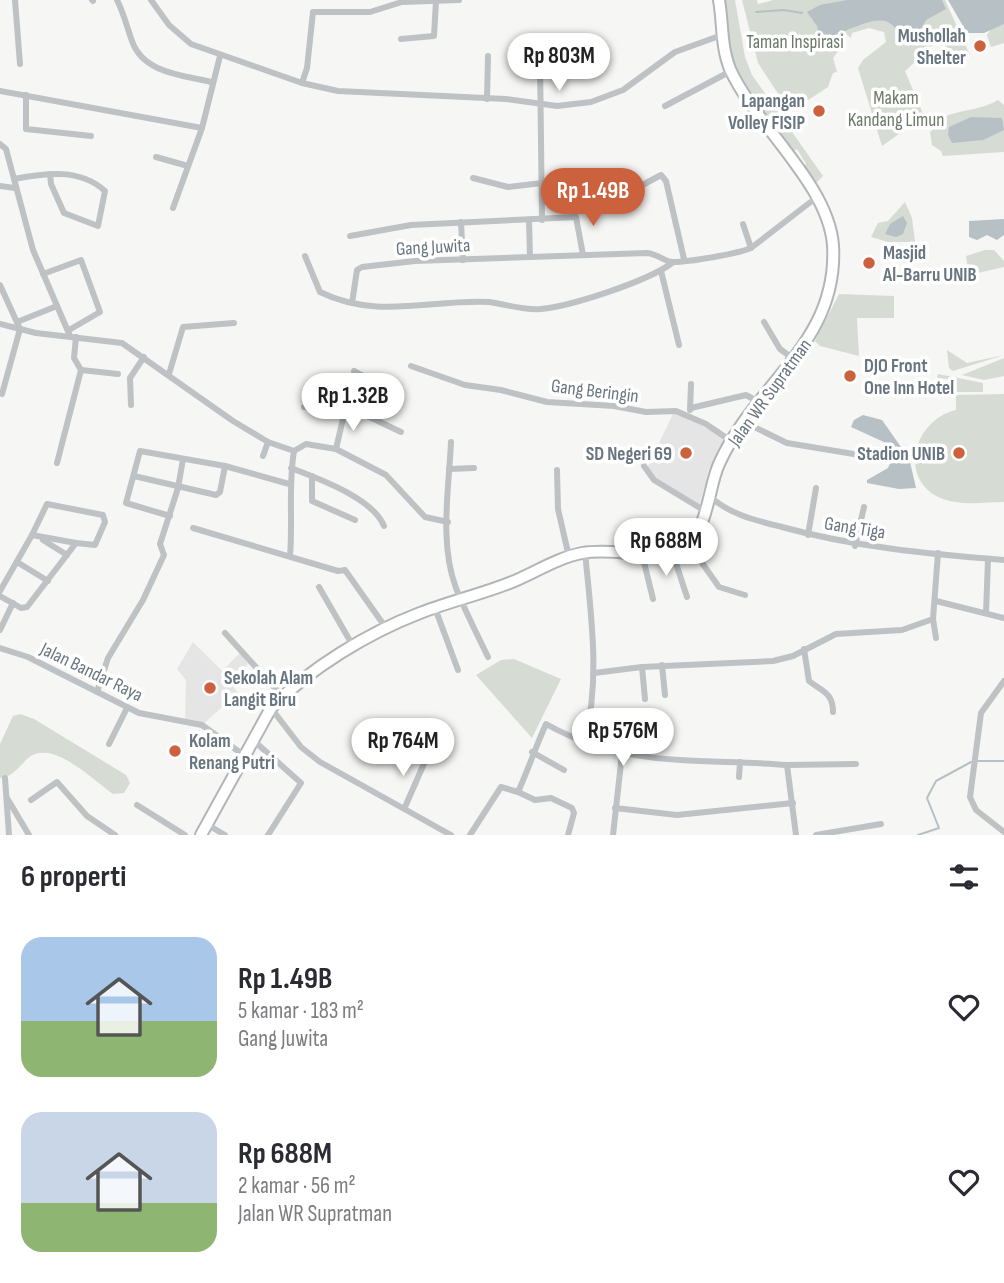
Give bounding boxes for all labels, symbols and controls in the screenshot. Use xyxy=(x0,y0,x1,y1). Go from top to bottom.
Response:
place label: Mushollah Shelter xyxy=(898,25,966,70)
park label: Taman Inspirasi xyxy=(746,31,844,54)
pin: Rp 803M xyxy=(494,34,624,93)
marker: Mushollah Shelter xyxy=(972,38,988,54)
text: Rp 803M xyxy=(523,42,595,70)
park label: Makam Kandang Limun xyxy=(848,87,944,132)
place label: Lapangan Volley FISIP xyxy=(728,90,805,135)
marker: Lapangan Volley FISIP xyxy=(811,103,827,119)
pin: Rp 1.49B xyxy=(521,168,665,228)
text: Rp 1.49B xyxy=(557,177,629,205)
street label: Gang Juwita xyxy=(395,234,471,261)
place label: Masjid Al-Barru UNIB xyxy=(882,242,977,287)
marker: Masjid Al-Barru UNIB xyxy=(861,255,877,271)
street label: Jalan WR Supratman xyxy=(723,335,817,452)
place label: DJO Front One Inn Hotel xyxy=(864,355,954,400)
marker: DJO Front One Inn Hotel xyxy=(842,368,858,384)
pin: Rp 1.32B xyxy=(281,374,425,433)
street label: Gang Beringin xyxy=(550,375,640,408)
text: Rp 1.32B xyxy=(318,382,388,410)
place label: SD Negeri 69 xyxy=(586,443,672,466)
place label: Stadion UNIB xyxy=(857,443,945,466)
marker: SD Negeri 69 xyxy=(678,445,694,461)
marker: Stadion UNIB xyxy=(951,445,967,461)
street label: Gang Tiga xyxy=(823,512,887,545)
pin: Rp 688M xyxy=(601,518,731,578)
text: Rp 688M xyxy=(630,527,702,555)
street label: Jalan Bandar Raya xyxy=(36,637,146,707)
place label: Sekolah Alam Langit Biru xyxy=(224,667,313,712)
marker: Sekolah Alam Langit Biru xyxy=(202,680,218,696)
pin: Rp 576M xyxy=(558,708,688,768)
text: Rp 576M xyxy=(588,717,658,745)
pin: Rp 764M xyxy=(338,718,468,778)
text: Rp 764M xyxy=(367,727,439,755)
place label: Kolam Renang Putri xyxy=(189,730,275,775)
marker: Kolam Renang Putri xyxy=(167,743,183,759)
icon: filters xyxy=(945,858,983,896)
text: 6 properti xyxy=(21,859,126,895)
text: Rp 1.49B xyxy=(238,961,332,997)
icon: home xyxy=(77,965,161,1049)
icon: heart xyxy=(945,988,983,1026)
text: 5 kamar · 183 m² xyxy=(238,997,364,1025)
text: Gang Juwita xyxy=(238,1025,328,1053)
text: Rp 688M xyxy=(238,1136,332,1172)
icon: home xyxy=(77,1140,161,1224)
icon: heart xyxy=(945,1163,983,1201)
text: 2 kamar · 56 m² xyxy=(238,1172,356,1200)
text: Jalan WR Supratman xyxy=(238,1200,392,1228)

